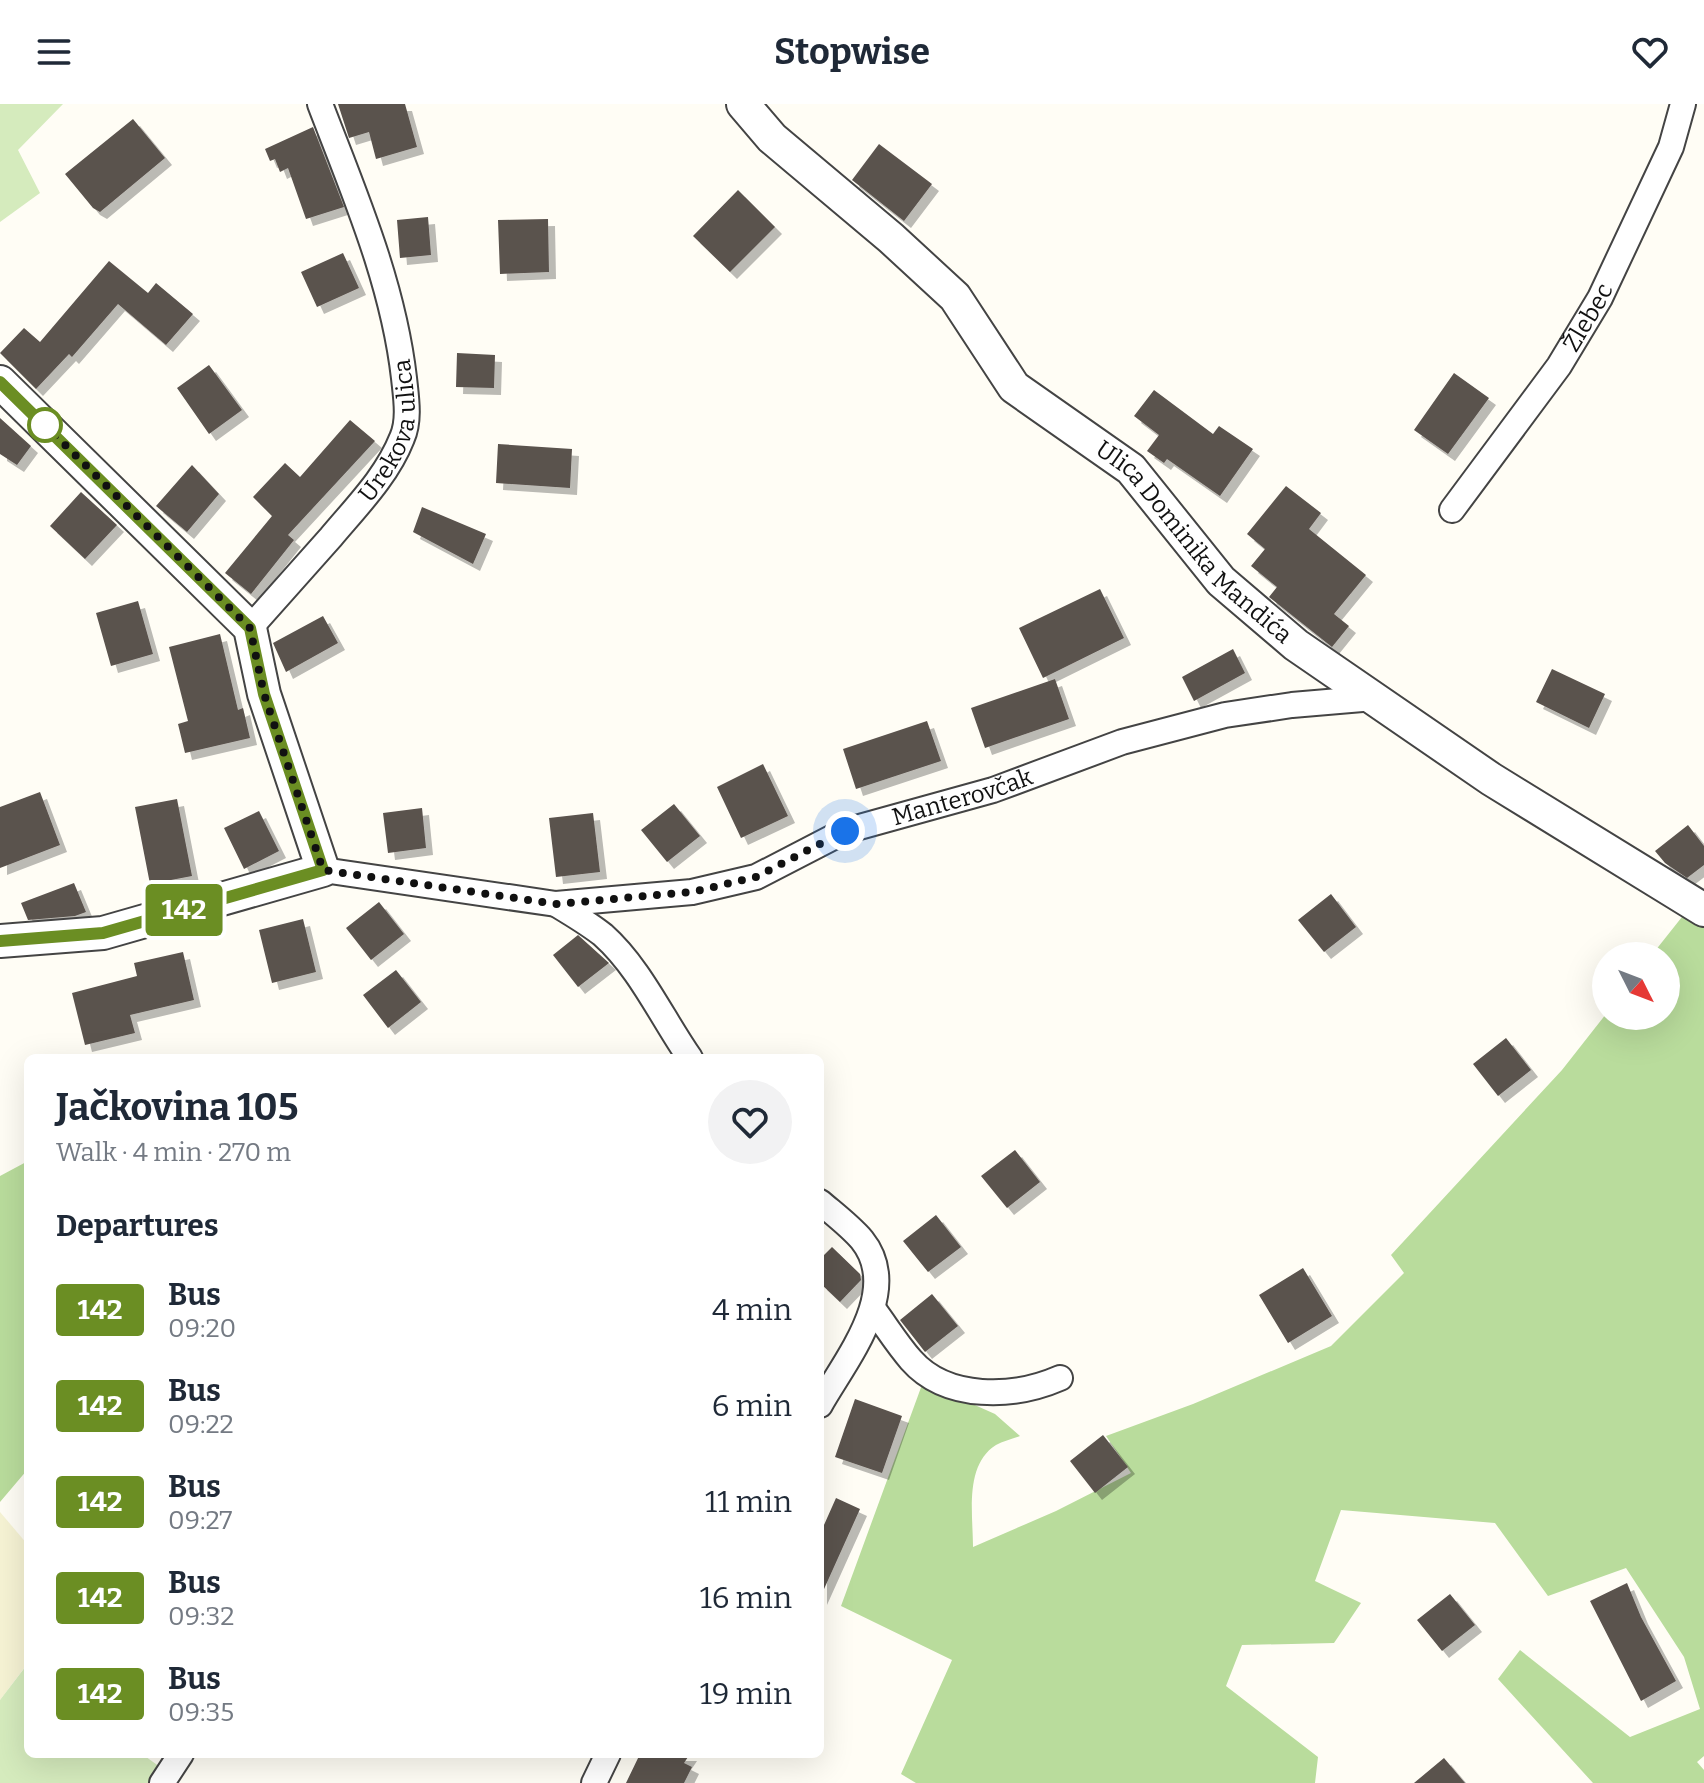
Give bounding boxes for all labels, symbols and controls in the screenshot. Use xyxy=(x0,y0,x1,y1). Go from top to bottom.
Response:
icon: menu xyxy=(32,30,76,74)
text: Stopwise xyxy=(774,30,930,74)
icon: heart xyxy=(1628,30,1672,74)
street label: Žlebec xyxy=(1556,279,1619,357)
street label: Urekova ulica xyxy=(353,357,421,507)
unlabelled marker xyxy=(28,408,62,442)
street label: Ulica Dominika Mandića xyxy=(1091,435,1297,649)
street label: Manterovčak xyxy=(889,762,1037,831)
your location xyxy=(825,811,865,851)
line badge: 142 xyxy=(138,884,230,936)
text: 142 xyxy=(162,893,206,926)
north arrow xyxy=(1592,942,1680,1030)
map controls xyxy=(1592,942,1680,1030)
button: heart xyxy=(708,1080,792,1164)
text: Jačkovina 105 xyxy=(56,1084,298,1130)
text: Walk · 4 min · 270 m xyxy=(56,1137,291,1168)
text: Departures xyxy=(56,1208,219,1244)
text: Bus xyxy=(168,1277,221,1313)
text: 4 min xyxy=(712,1292,792,1328)
text: 142 xyxy=(78,1293,122,1326)
text: 09:20 xyxy=(168,1313,236,1344)
text: Bus xyxy=(168,1373,221,1409)
text: 6 min xyxy=(712,1388,792,1424)
text: 142 xyxy=(78,1389,122,1422)
text: 09:22 xyxy=(168,1409,234,1440)
text: Bus xyxy=(168,1469,221,1505)
text: 11 min xyxy=(705,1484,792,1520)
text: 142 xyxy=(78,1485,122,1518)
text: 09:27 xyxy=(168,1505,232,1536)
text: Bus xyxy=(168,1565,221,1601)
text: 16 min xyxy=(700,1580,792,1616)
text: 142 xyxy=(78,1581,122,1614)
text: 09:32 xyxy=(168,1601,234,1632)
text: Bus xyxy=(168,1661,221,1697)
text: 19 min xyxy=(700,1676,792,1712)
text: 142 xyxy=(78,1677,122,1710)
text: 09:35 xyxy=(168,1697,234,1728)

